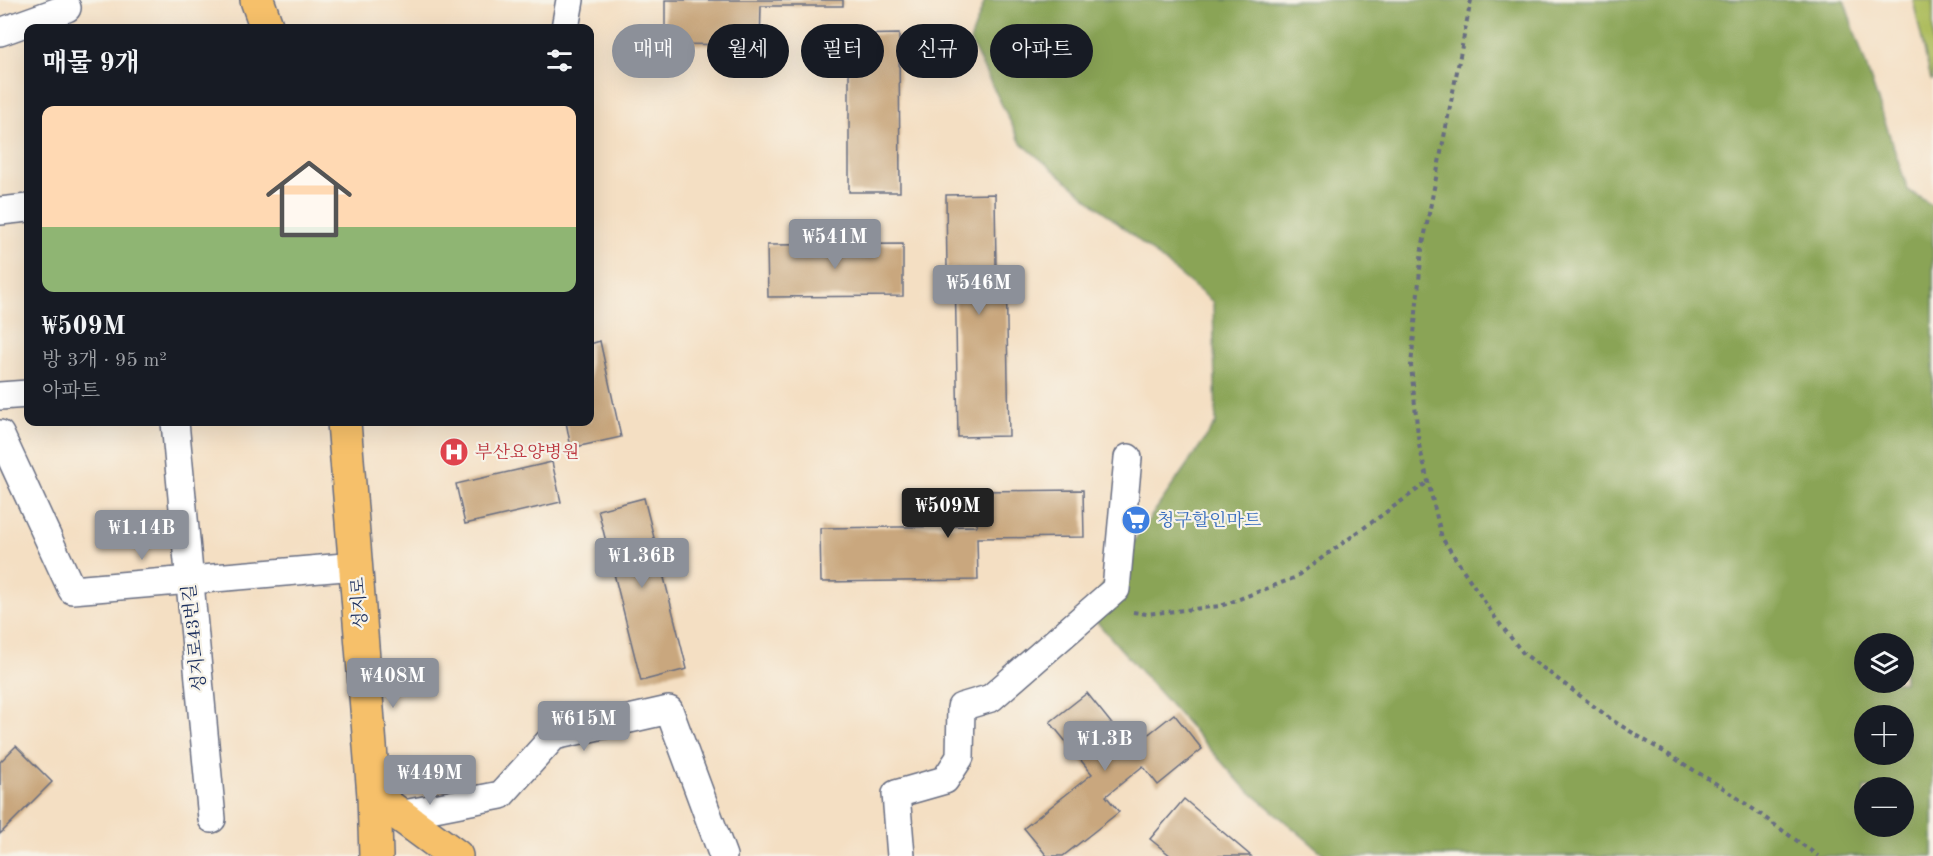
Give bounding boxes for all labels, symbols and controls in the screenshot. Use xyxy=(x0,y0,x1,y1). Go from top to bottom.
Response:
chip: 매매 xyxy=(612,24,695,78)
chip: 월세 xyxy=(707,24,789,78)
chip: 필터 xyxy=(801,24,884,78)
chip: 신규 xyxy=(896,24,978,78)
chip: 아파트 xyxy=(990,24,1093,78)
icon: filters xyxy=(543,44,576,77)
text: 매물 9개 xyxy=(42,51,140,77)
icon: home xyxy=(255,145,363,253)
pin: ₩541M xyxy=(793,219,877,270)
text: ₩541M xyxy=(803,228,867,248)
pin: ₩546M xyxy=(937,265,1021,316)
text: ₩546M xyxy=(947,274,1011,294)
text: ₩509M xyxy=(42,314,126,340)
text: 방 3개 · 95 m² xyxy=(42,351,167,371)
text: 아파트 xyxy=(42,382,100,402)
hospital icon: 부산요양병원 xyxy=(438,436,470,468)
place label: 부산요양병원 xyxy=(475,443,579,462)
pin: ₩509M xyxy=(906,488,990,539)
text: ₩509M xyxy=(916,497,980,517)
supermarket icon: 청구할인마트 xyxy=(1120,504,1152,536)
pin: ₩1.14B xyxy=(93,510,191,561)
place label: 청구할인마트 xyxy=(1157,511,1262,530)
text: ₩1.14B xyxy=(109,519,175,539)
pin: ₩1.36B xyxy=(593,538,691,589)
text: ₩1.36B xyxy=(609,547,675,567)
street label: 성지로 xyxy=(348,576,371,630)
street label: 성지로43번길 xyxy=(179,583,210,693)
map controls xyxy=(1854,633,1914,837)
button: layers xyxy=(1854,633,1914,693)
pin: ₩408M xyxy=(351,658,435,709)
text: ₩408M xyxy=(361,667,425,687)
pin: ₩615M xyxy=(542,701,626,752)
button: + xyxy=(1854,705,1914,765)
text: ₩615M xyxy=(552,710,616,730)
pin: ₩1.3B xyxy=(1063,721,1147,772)
text: ₩1.3B xyxy=(1078,730,1132,750)
pin: ₩449M xyxy=(388,755,472,806)
text: ₩449M xyxy=(398,764,462,784)
button: − xyxy=(1854,777,1914,837)

